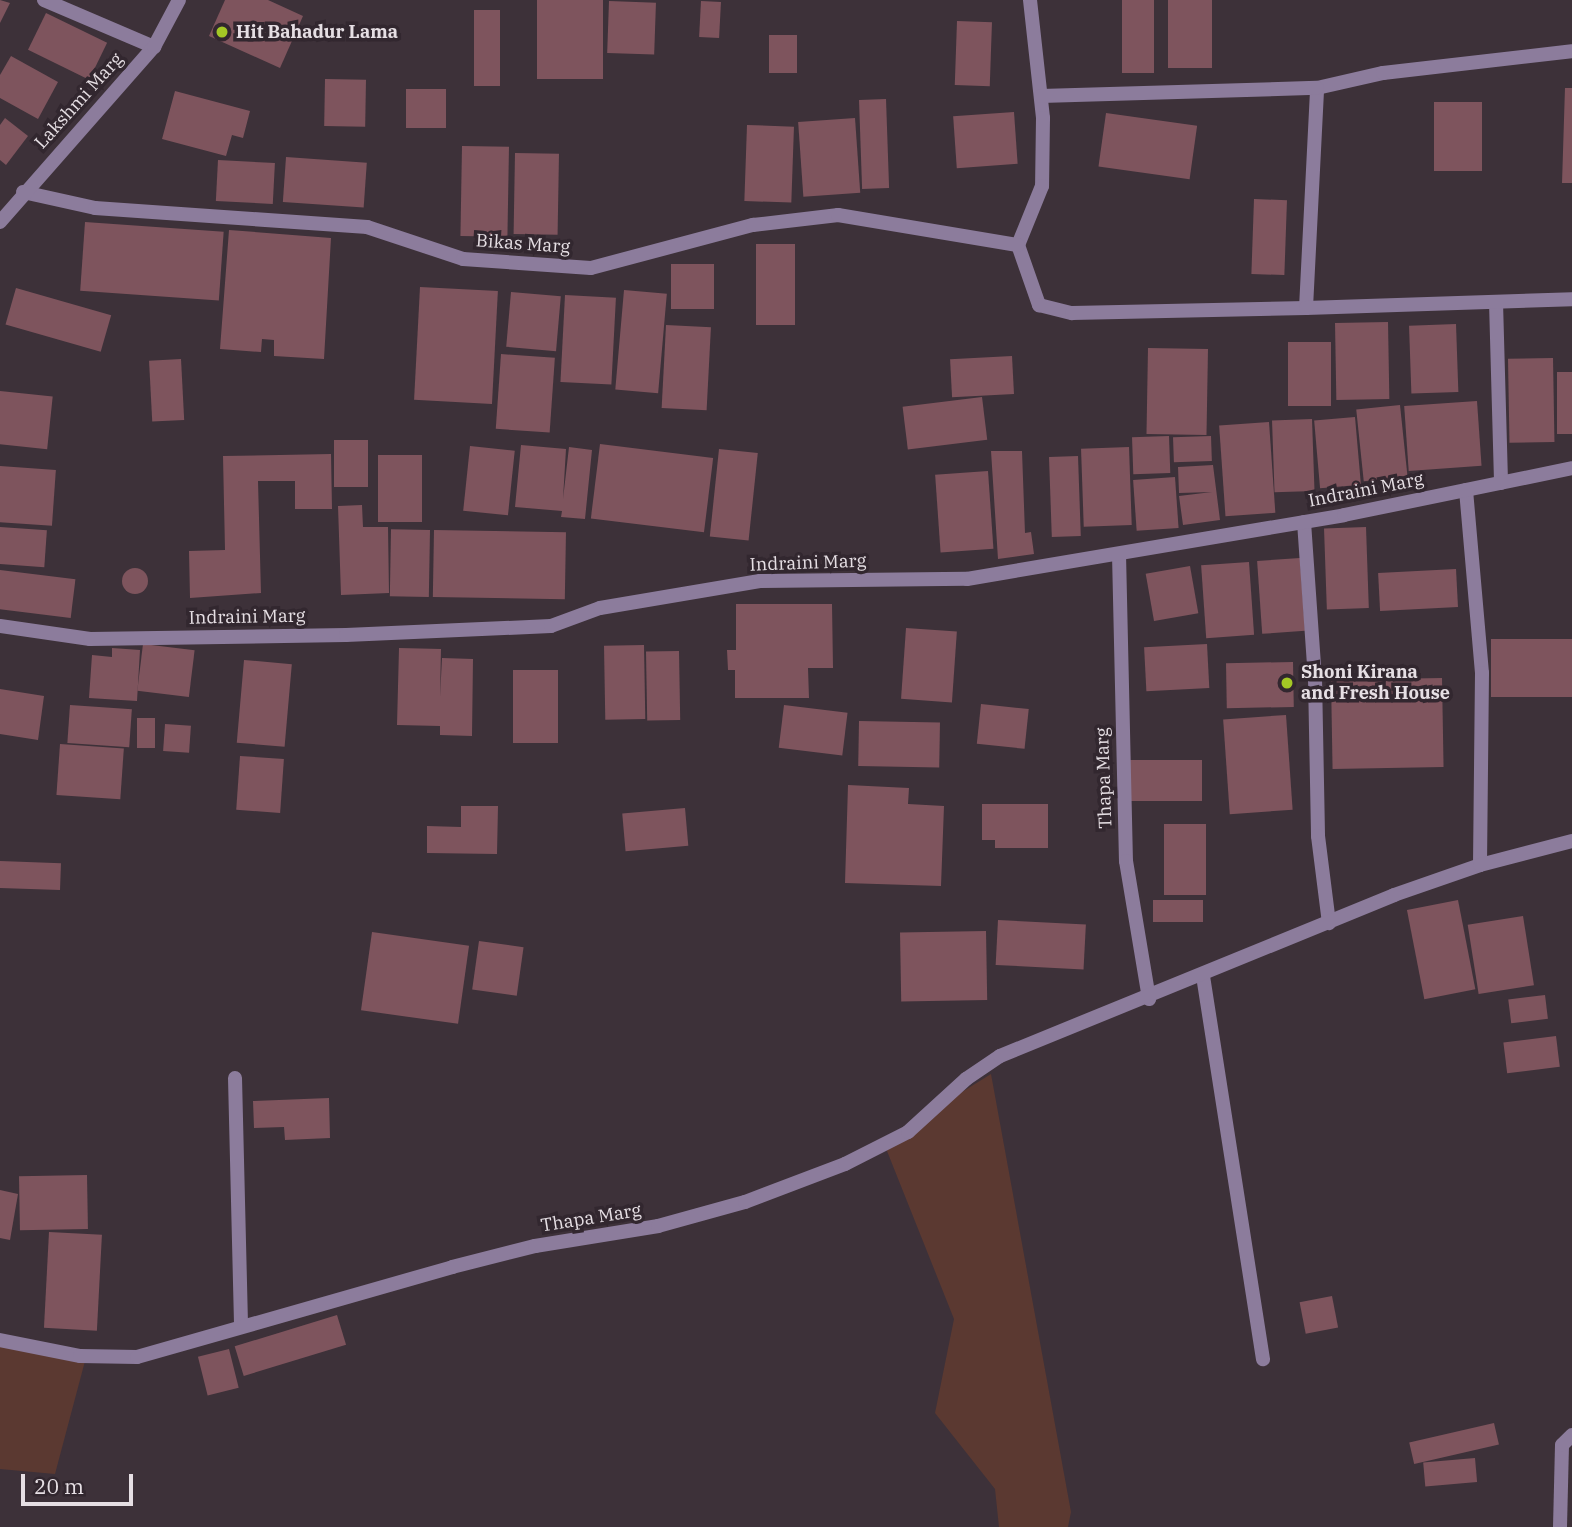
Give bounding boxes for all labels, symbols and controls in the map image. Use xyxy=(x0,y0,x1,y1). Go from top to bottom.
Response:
place label: Hit Bahadur Lama xyxy=(236,21,398,43)
marker: Hit Bahadur Lama xyxy=(214,24,230,40)
street label: Lakshmi Marg xyxy=(30,49,128,153)
street label: Bikas Marg xyxy=(475,230,571,258)
street label: Indraini Marg xyxy=(1307,468,1425,512)
street label: Indraini Marg xyxy=(749,550,867,576)
street label: Indraini Marg xyxy=(188,605,306,629)
place label: Shoni Kirana and Fresh House xyxy=(1301,662,1450,704)
marker: Shoni Kirana and Fresh House xyxy=(1279,675,1295,691)
street label: Thapa Marg xyxy=(1091,727,1117,829)
street label: Thapa Marg xyxy=(539,1199,643,1237)
scale bar xyxy=(24,1460,136,1504)
text: 20 m xyxy=(34,1472,84,1500)

